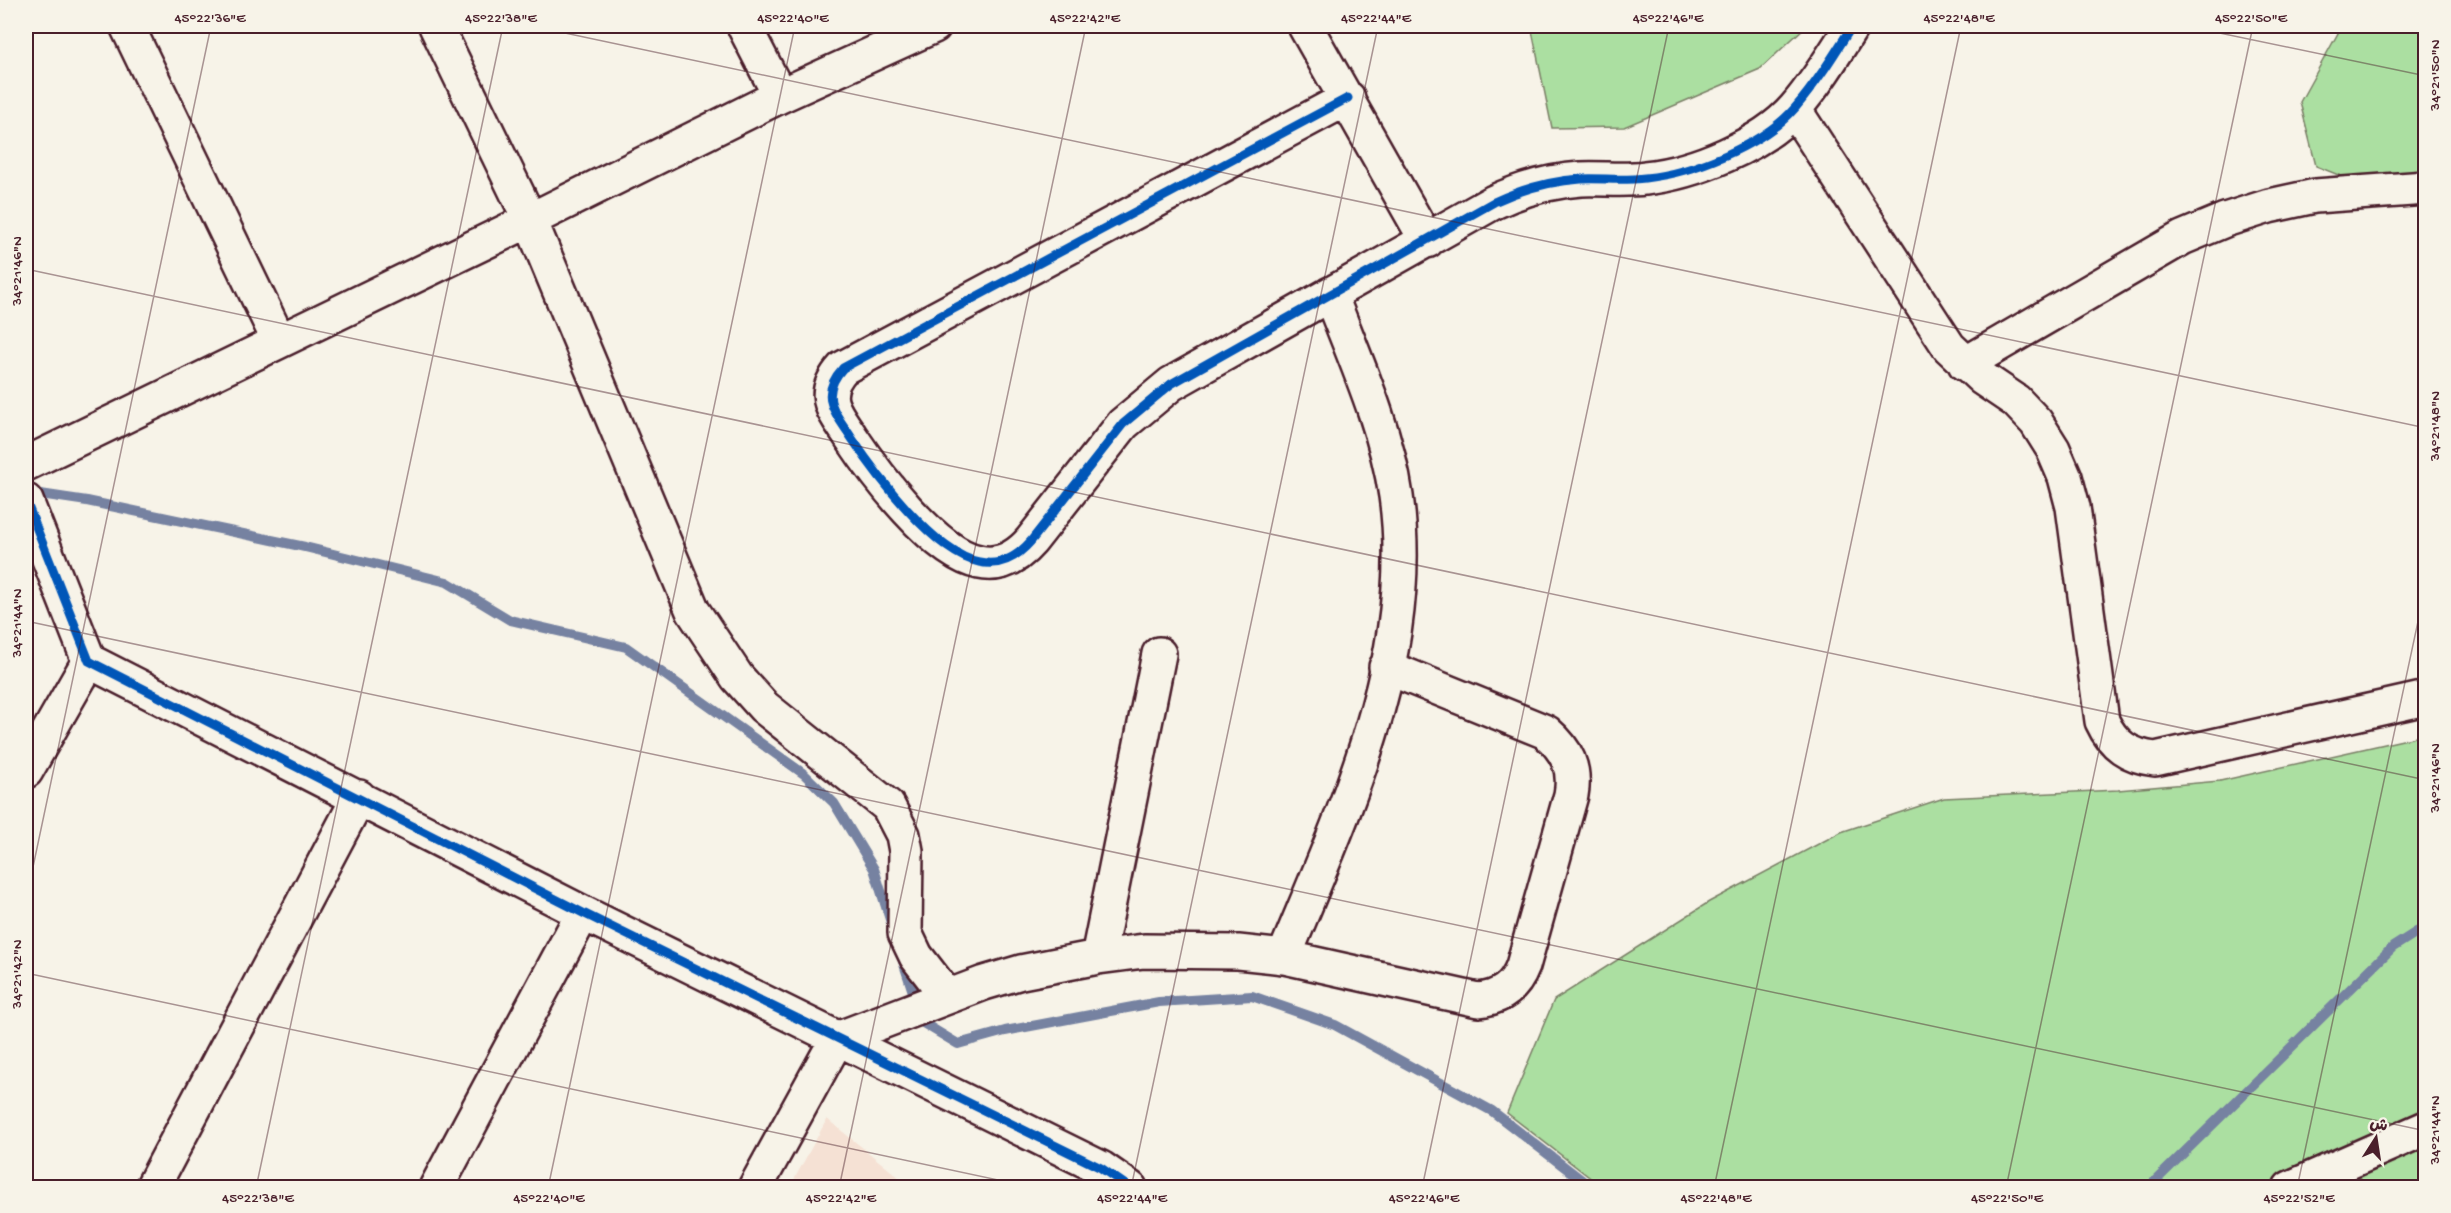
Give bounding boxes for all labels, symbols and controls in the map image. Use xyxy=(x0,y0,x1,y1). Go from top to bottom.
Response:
text: 45°22'36"E xyxy=(174,10,246,28)
text: 45°22'38"E xyxy=(465,10,538,28)
text: 45°22'40"E xyxy=(757,10,829,28)
text: 45°22'42"E xyxy=(1050,10,1121,28)
text: 45°22'44"E xyxy=(1341,10,1412,28)
text: 45°22'46"E xyxy=(1633,10,1704,28)
text: 45°22'48"E xyxy=(1923,10,1995,28)
text: 45°22'50"E xyxy=(2215,10,2288,28)
text: 34°21'50"N xyxy=(2427,39,2445,112)
text: 34°21'46"N xyxy=(9,236,27,307)
text: 34°21'48"N xyxy=(2427,391,2445,462)
text: 34°21'44"N xyxy=(9,588,27,659)
text: 34°21'46"N xyxy=(2427,743,2445,814)
text: 34°21'42"N xyxy=(9,939,27,1010)
text: 34°21'44"N xyxy=(2427,1095,2445,1166)
north arrow xyxy=(2346,1108,2406,1168)
text: ش xyxy=(2368,1116,2389,1138)
text: 45°22'38"E xyxy=(222,1190,295,1208)
text: 45°22'40"E xyxy=(513,1190,585,1208)
text: 45°22'42"E xyxy=(806,1190,877,1208)
text: 45°22'44"E xyxy=(1097,1190,1168,1208)
text: 45°22'46"E xyxy=(1389,1190,1460,1208)
text: 45°22'48"E xyxy=(1680,1190,1752,1208)
text: 45°22'50"E xyxy=(1971,1190,2044,1208)
text: 45°22'52"E xyxy=(2263,1190,2335,1208)

